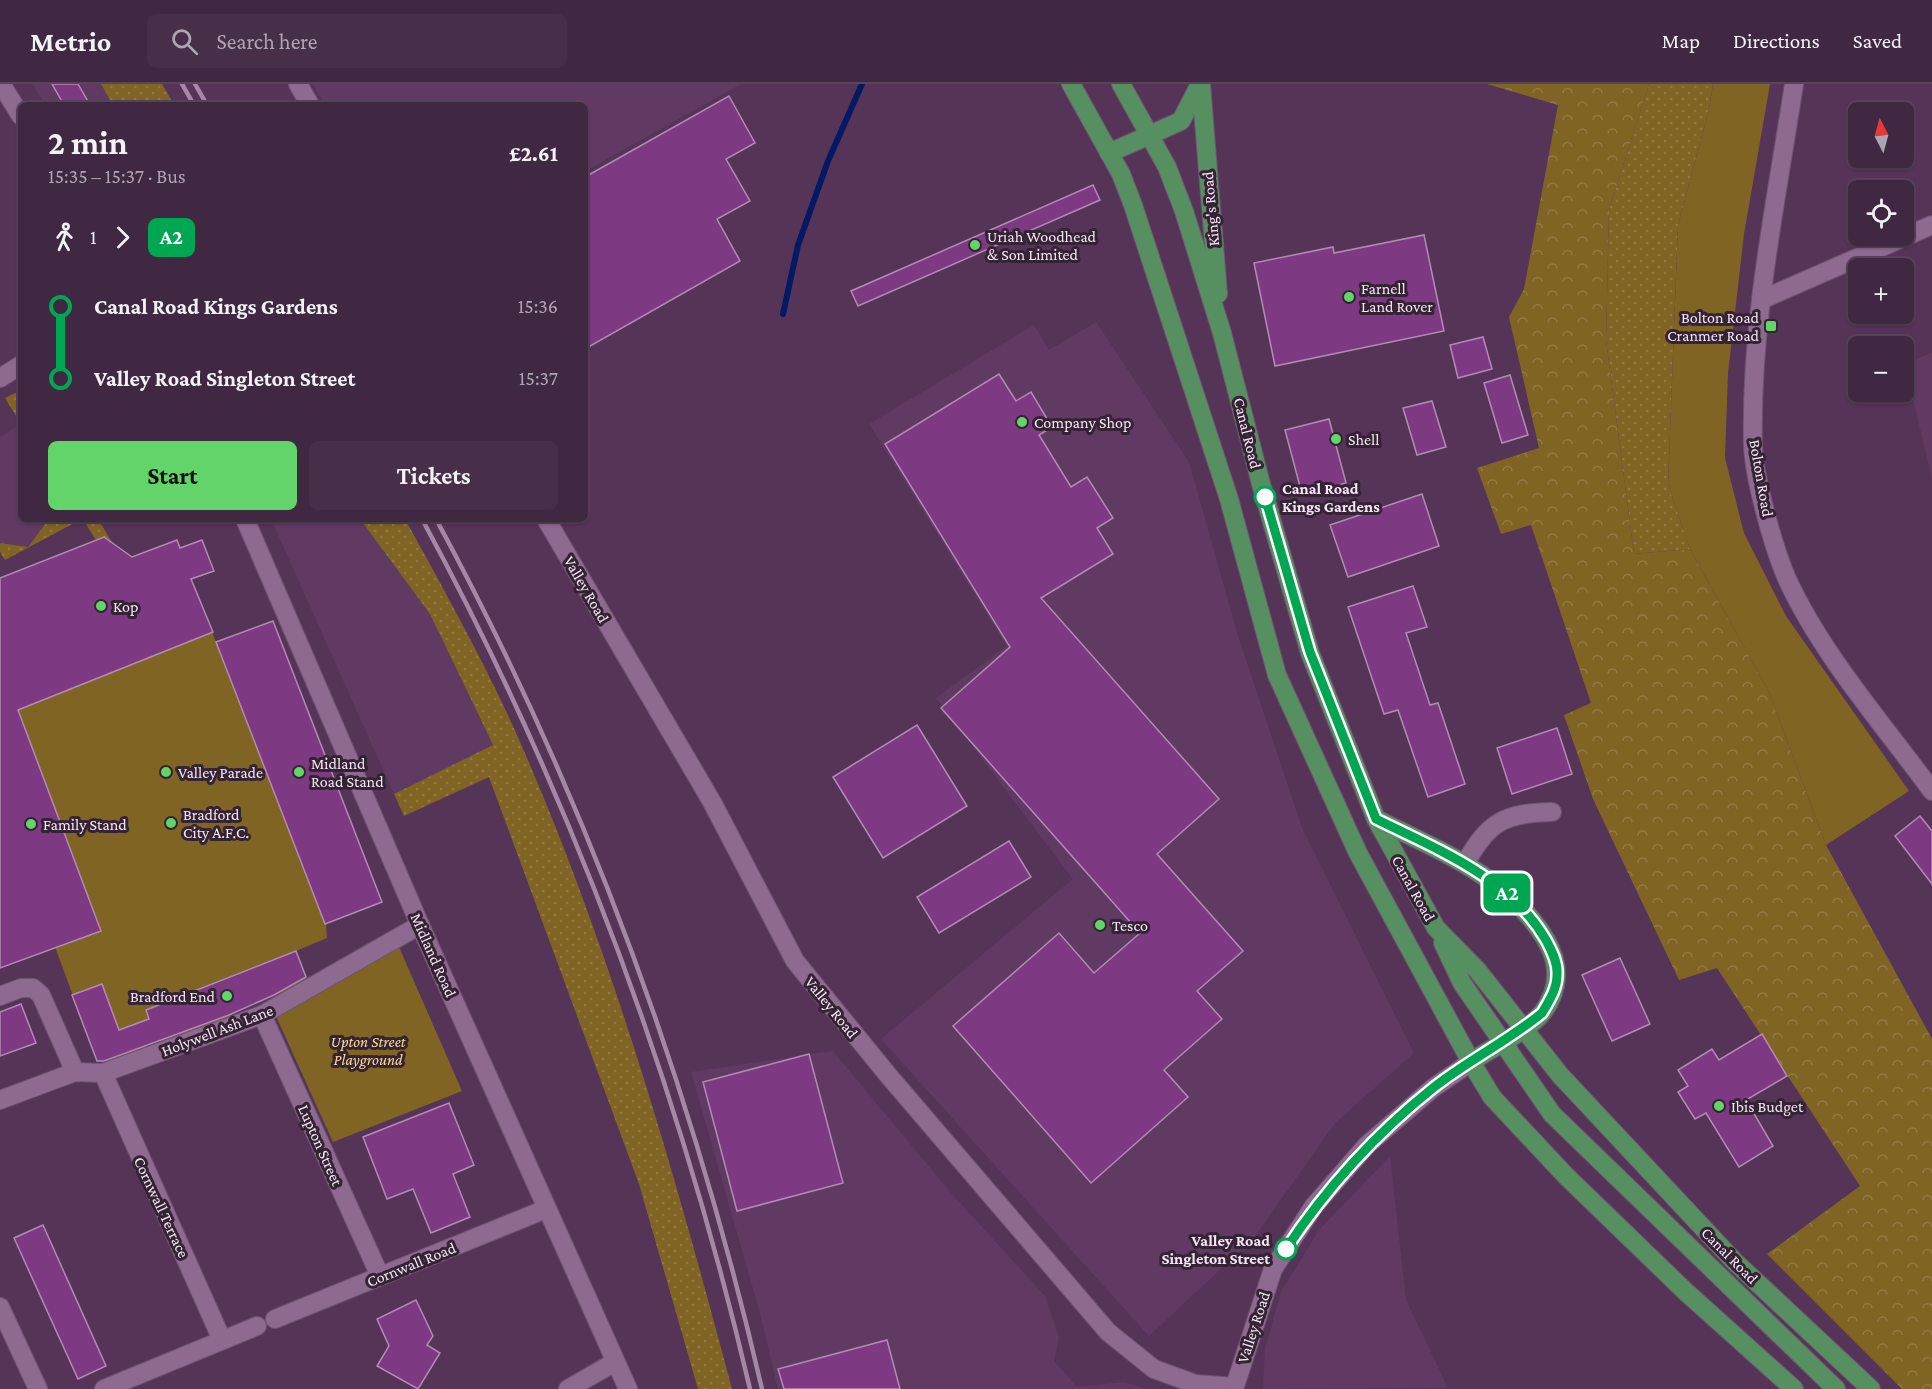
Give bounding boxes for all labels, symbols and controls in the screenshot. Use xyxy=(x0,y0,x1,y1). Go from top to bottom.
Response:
search box xyxy=(147,14,567,68)
icon: search xyxy=(168,25,201,58)
text: Metrio xyxy=(30,26,111,57)
text: Search here xyxy=(216,29,317,54)
text: Map xyxy=(1662,29,1700,53)
text: Directions xyxy=(1733,29,1820,53)
text: Saved xyxy=(1853,29,1902,53)
north arrow xyxy=(1848,102,1914,168)
map controls xyxy=(1848,102,1914,402)
text: 2 min xyxy=(48,124,128,161)
text: £2.61 xyxy=(509,141,558,166)
text: 15:35 – 15:37 · Bus xyxy=(48,165,186,187)
street label: King's Road xyxy=(1199,170,1223,247)
button: locate xyxy=(1848,180,1914,246)
icon: walk xyxy=(48,221,81,254)
icon: forward xyxy=(106,221,139,254)
text: A2 xyxy=(160,225,183,249)
text: 1 xyxy=(90,226,97,248)
place label: Uriah Woodhead & Son Limited xyxy=(987,228,1097,263)
marker: Uriah Woodhead & Son Limited xyxy=(968,238,982,252)
button: + xyxy=(1848,258,1914,324)
place label: Farnell Land Rover xyxy=(1361,280,1433,315)
marker: Farnell Land Rover xyxy=(1342,290,1356,304)
text: Canal Road Kings Gardens xyxy=(94,294,338,319)
text: 15:36 xyxy=(518,295,558,317)
place label: Bolton Road Cranmer Road xyxy=(1667,309,1760,344)
marker: Bolton Road Cranmer Road xyxy=(1764,319,1778,333)
button: − xyxy=(1848,336,1914,402)
text: Valley Road Singleton Street xyxy=(94,366,355,391)
text: 15:37 xyxy=(519,367,558,389)
street label: Canal Road xyxy=(1231,396,1265,471)
place label: Company Shop xyxy=(1034,414,1131,432)
marker: Company Shop xyxy=(1015,415,1029,429)
place label: Shell xyxy=(1348,431,1380,448)
marker: Shell xyxy=(1329,432,1343,446)
street label: Bolton Road xyxy=(1746,438,1777,519)
button: Start xyxy=(48,441,297,510)
button: Tickets xyxy=(309,441,558,510)
place label: Canal Road Kings Gardens xyxy=(1282,480,1380,515)
marker: Canal Road Kings Gardens xyxy=(1254,486,1276,508)
street label: Valley Road xyxy=(560,553,613,627)
place label: Kop xyxy=(113,598,138,616)
marker: Kop xyxy=(94,599,108,613)
place label: Midland Road Stand xyxy=(311,755,384,790)
place label: Valley Parade xyxy=(178,764,263,782)
marker: Valley Parade xyxy=(159,765,173,779)
marker: Midland Road Stand xyxy=(292,765,306,779)
place label: Bradford City A.F.C. xyxy=(183,806,249,842)
place label: Family Stand xyxy=(43,816,127,834)
marker: Bradford City A.F.C. xyxy=(164,816,178,830)
marker: Family Stand xyxy=(24,817,38,831)
street label: Canal Road xyxy=(1389,852,1439,925)
line badge: A2 xyxy=(1480,874,1534,912)
text: A2 xyxy=(1495,881,1519,905)
street label: Midland Road xyxy=(407,911,460,1000)
place label: Tesco xyxy=(1112,917,1148,934)
marker: Tesco xyxy=(1093,918,1107,932)
street label: Valley Road xyxy=(801,973,862,1043)
place label: Bradford End xyxy=(130,988,216,1005)
marker: Bradford End xyxy=(220,989,234,1003)
street label: Holywell Ash Lane xyxy=(159,1001,276,1061)
park label: Upton Street Playground xyxy=(331,1033,406,1069)
place label: Ibis Budget xyxy=(1731,1098,1804,1116)
marker: Ibis Budget xyxy=(1712,1099,1726,1113)
street label: Lupton Street xyxy=(294,1102,346,1189)
street label: Cornwall Terrace xyxy=(131,1154,192,1260)
street label: Canal Road xyxy=(1698,1224,1762,1287)
place label: Valley Road Singleton Street xyxy=(1161,1232,1270,1267)
marker: Valley Road Singleton Street xyxy=(1275,1238,1297,1260)
street label: Cornwall Road xyxy=(364,1239,459,1290)
street label: Valley Road xyxy=(1234,1289,1274,1365)

